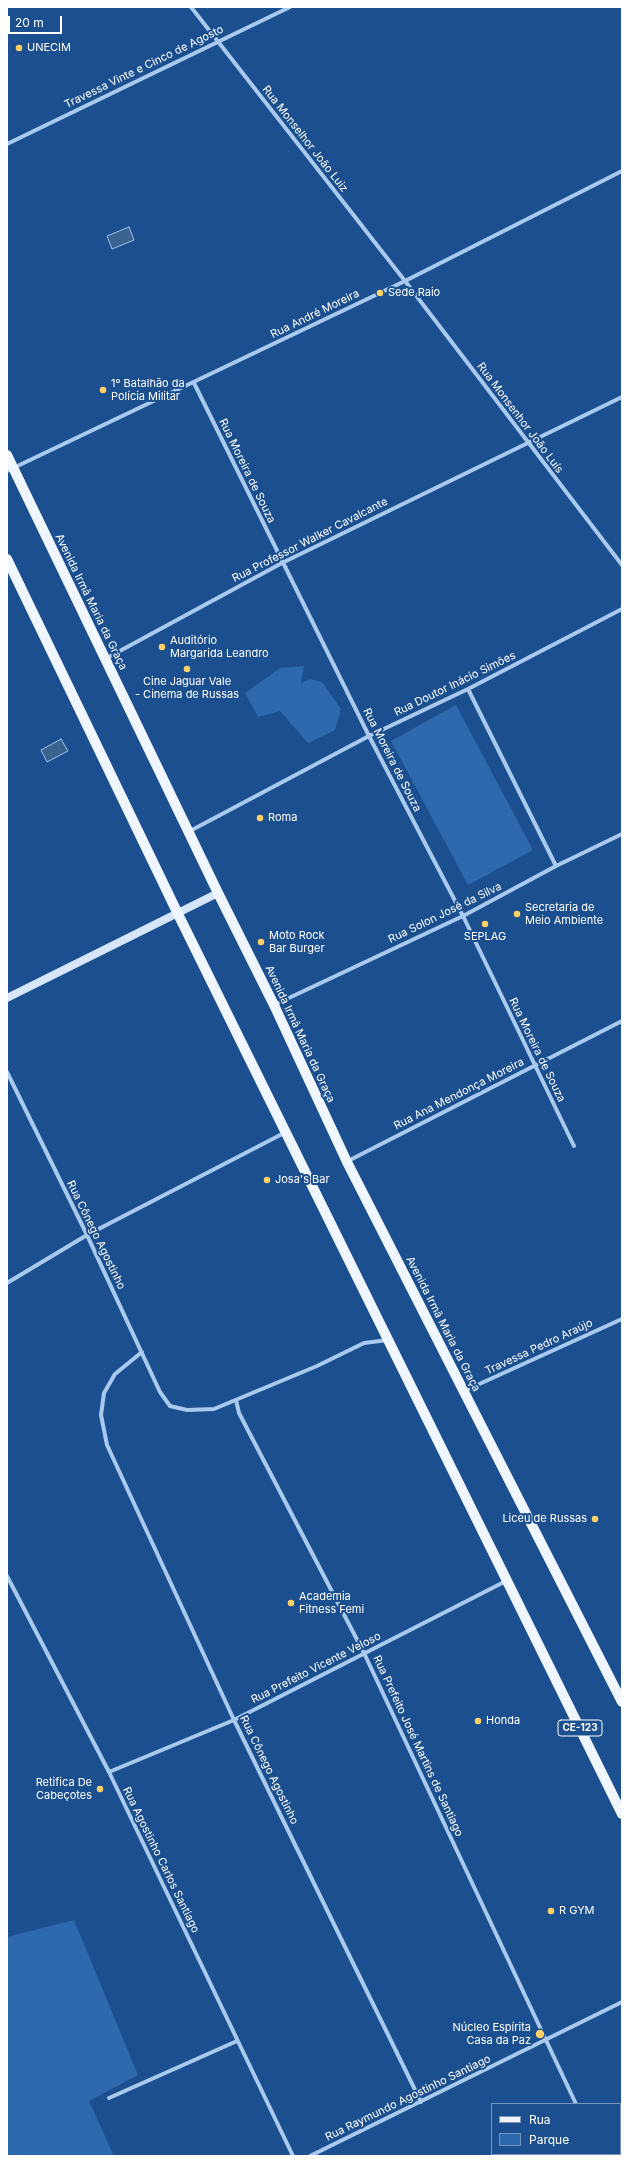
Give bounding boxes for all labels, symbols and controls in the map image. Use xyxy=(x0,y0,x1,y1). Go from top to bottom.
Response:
scale bar xyxy=(10,8,64,34)
text: 20 m xyxy=(15,15,44,30)
street label: Travessa Vinte e Cinco de Agosto xyxy=(62,23,226,111)
place label: UNECIM xyxy=(27,41,71,55)
marker: UNECIM xyxy=(14,43,24,53)
street label: Rua Monselhor João Luiz xyxy=(259,83,351,195)
place label: Sede Raio xyxy=(388,286,440,300)
street label: Rua André Moreira xyxy=(269,287,361,341)
marker: Sede Raio xyxy=(375,288,385,298)
street label: Rua Monsenhor João Luís xyxy=(474,360,566,476)
place label: 1º Batalhão da Polícia Militar xyxy=(111,377,185,403)
marker: 1º Batalhão da Polícia Militar xyxy=(98,385,108,395)
street label: Rua Moreira de Souza xyxy=(216,417,278,525)
street label: Rua Professor Walker Cavalcante xyxy=(230,495,390,585)
street label: Avenida Irmã Maria da Graça xyxy=(52,532,130,672)
place label: Auditório Margarida Leandro xyxy=(170,634,269,660)
marker: Auditório Margarida Leandro xyxy=(157,642,167,652)
street label: Rua Doutor Inácio Simões xyxy=(392,649,518,719)
marker: Cine Jaguar Vale - Cinema de Russas xyxy=(182,664,192,674)
place label: Cine Jaguar Vale - Cinema de Russas xyxy=(135,675,239,701)
street label: Rua Moreira de Souza xyxy=(360,706,424,814)
place label: Roma xyxy=(268,811,297,825)
marker: Roma xyxy=(255,813,265,823)
street label: Rua Solon José da Silva xyxy=(386,880,504,946)
place label: Secretaria de Meio Ambiente xyxy=(525,901,603,927)
marker: Secretaria de Meio Ambiente xyxy=(512,909,522,919)
marker: SEPLAG xyxy=(480,919,490,929)
place label: Moto Rock Bar Burger xyxy=(269,929,325,955)
place label: SEPLAG xyxy=(464,930,506,944)
marker: Moto Rock Bar Burger xyxy=(256,937,266,947)
street label: Avenida Irmã Maria da Graça xyxy=(262,963,338,1105)
street label: Rua Moreira de Souza xyxy=(506,996,568,1104)
street label: Rua Ana Mendonça Moreira xyxy=(392,1055,526,1133)
place label: Josa's Bar xyxy=(275,1173,330,1187)
marker: Josa's Bar xyxy=(262,1175,272,1185)
street label: Rua Cônego Agostinho xyxy=(64,1178,128,1292)
street label: Avenida Irmã Maria da Graça xyxy=(403,1254,483,1394)
street label: Travessa Pedro Araújo xyxy=(483,1316,595,1378)
place label: Liceu de Russas xyxy=(502,1512,587,1526)
marker: Liceu de Russas xyxy=(590,1514,600,1524)
place label: Academia Fitness Femi xyxy=(299,1590,364,1616)
marker: Academia Fitness Femi xyxy=(286,1598,296,1608)
street label: Rua Prefeito Vicente Veloso xyxy=(249,1629,383,1707)
street label: Rua Prefeito José Martins de Santiago xyxy=(370,1653,466,1839)
street label: Rua Cônego Agostinho xyxy=(237,1713,301,1827)
place label: Honda xyxy=(486,1714,520,1728)
marker: Honda xyxy=(473,1716,483,1726)
road number: CE-123 xyxy=(558,1720,602,1736)
place label: Retifica De Cabeçotes xyxy=(36,1776,92,1802)
marker: Retifica De Cabeçotes xyxy=(95,1784,105,1794)
street label: Rua Agostinho Carlos Santiago xyxy=(120,1785,202,1935)
place label: R GYM xyxy=(559,1904,595,1918)
marker: R GYM xyxy=(546,1906,556,1916)
place label: Núcleo Espírita Casa da Paz xyxy=(453,2021,531,2047)
marker: Núcleo Espírita Casa da Paz xyxy=(534,2028,546,2040)
street label: Rua Raymundo Agostinho Santiago xyxy=(323,2052,493,2144)
legend xyxy=(491,2103,621,2155)
text: Rua xyxy=(529,2112,551,2127)
text: Parque xyxy=(529,2132,569,2147)

